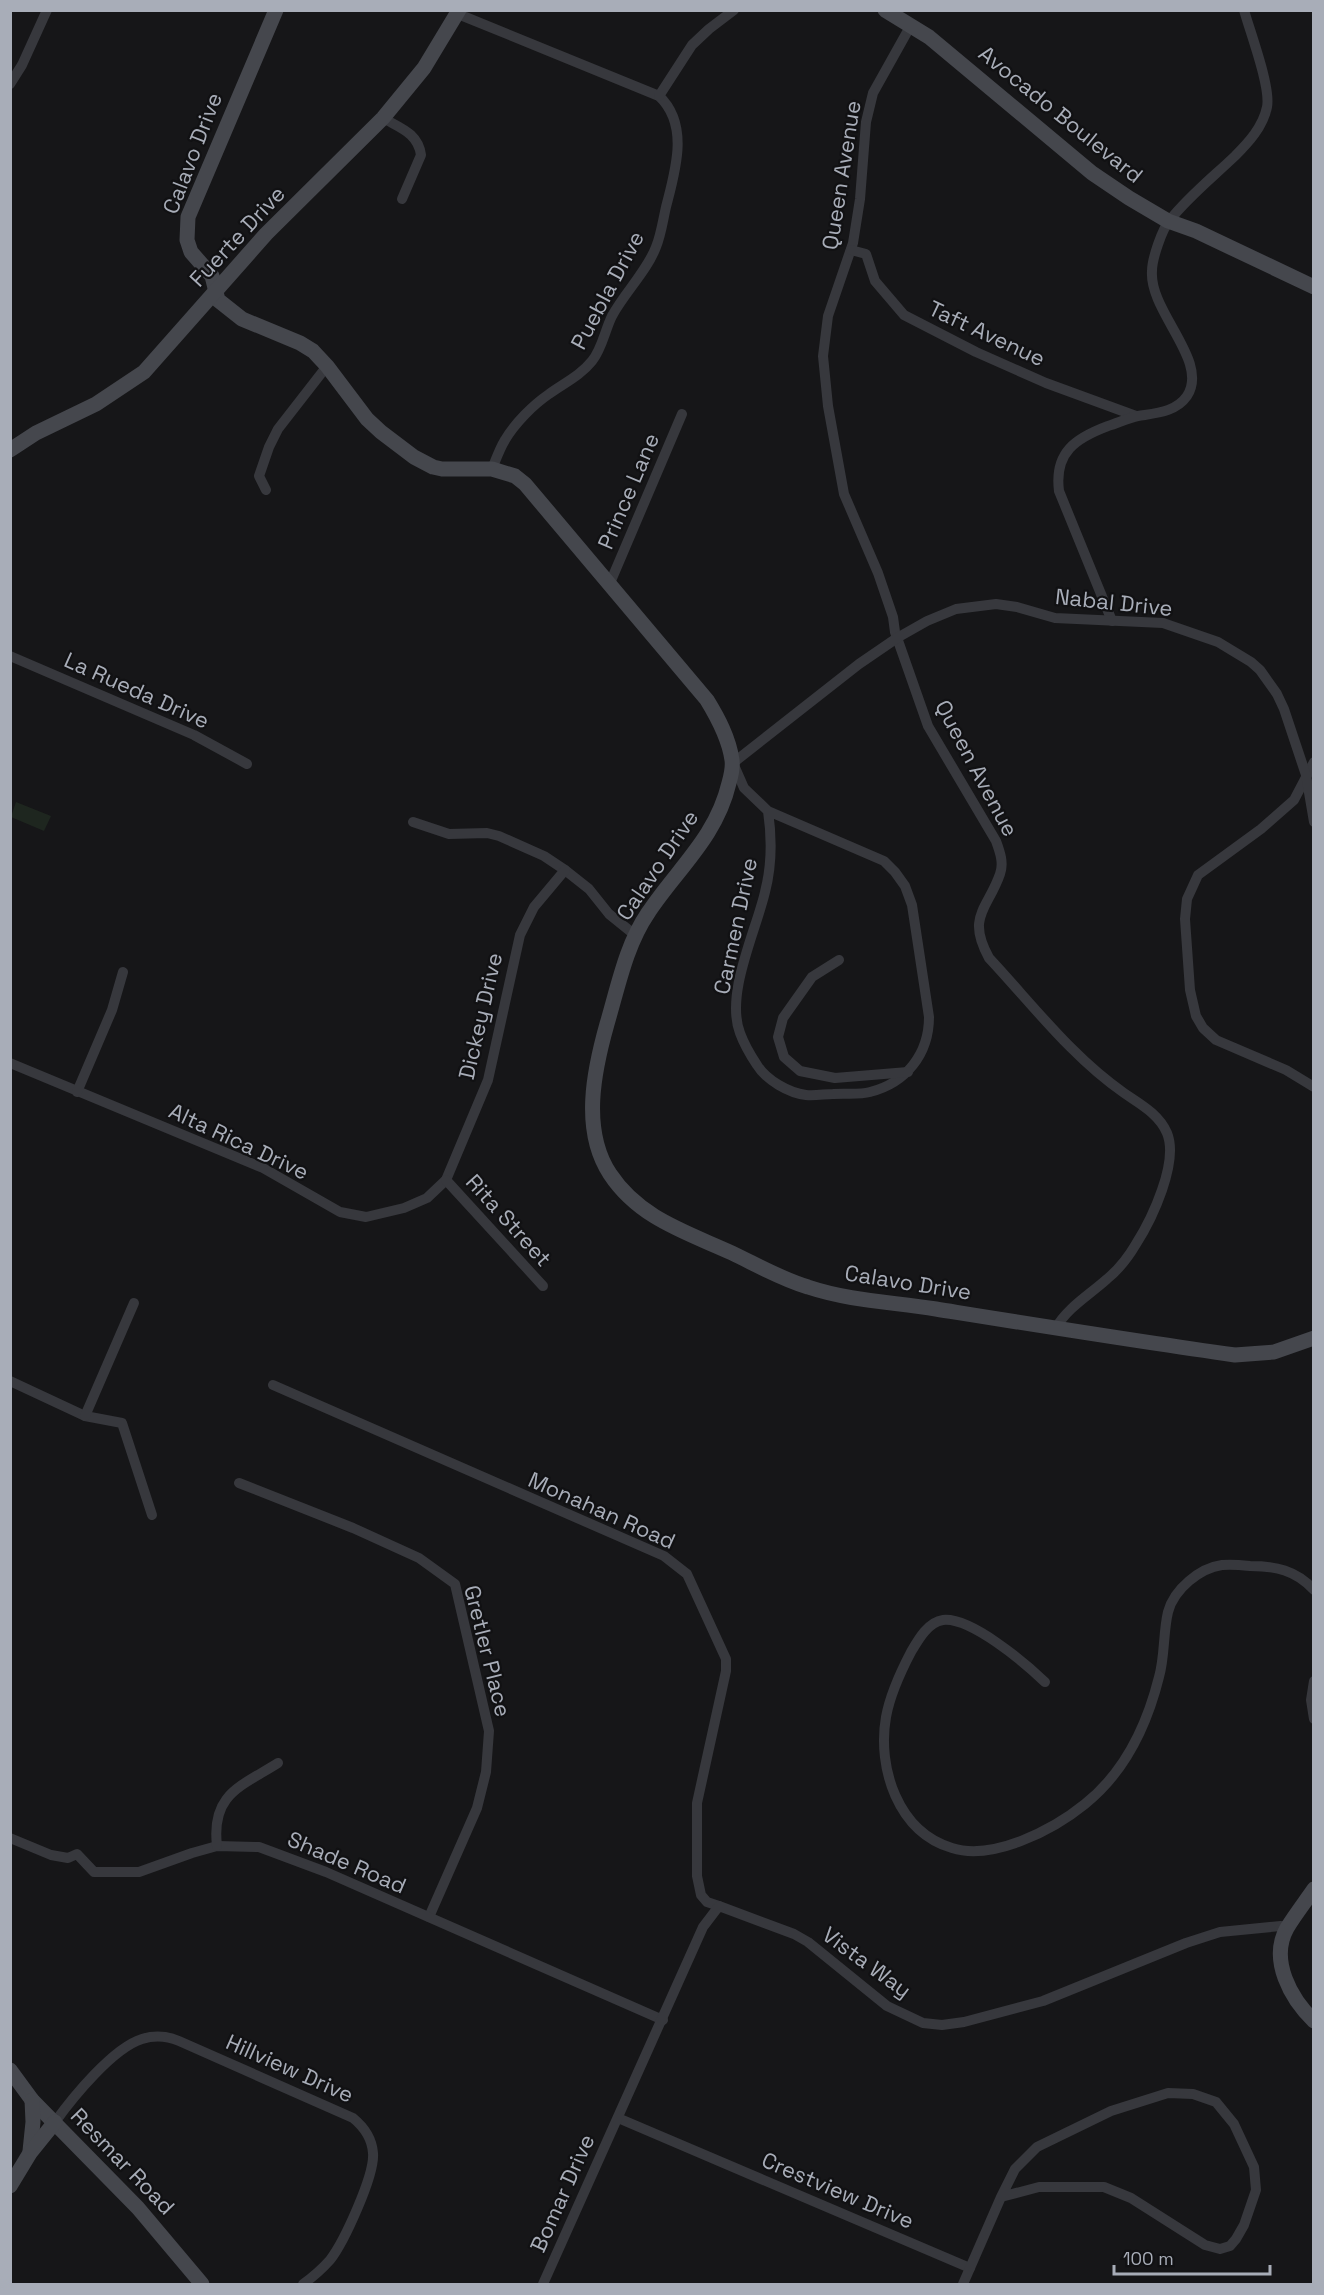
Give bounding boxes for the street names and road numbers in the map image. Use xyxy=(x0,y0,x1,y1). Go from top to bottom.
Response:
street label: Avocado Boulevard xyxy=(973,39,1149,189)
street label: Calavo Drive xyxy=(156,88,228,218)
street label: Queen Avenue xyxy=(815,98,867,252)
street label: Fuerte Drive xyxy=(183,180,291,292)
street label: Puebla Drive xyxy=(564,226,650,354)
street label: Taft Avenue xyxy=(924,294,1050,372)
street label: Prince Lane xyxy=(591,429,665,553)
street label: Nabal Drive xyxy=(1054,582,1174,622)
street label: La Rueda Drive xyxy=(60,646,214,734)
street label: Queen Avenue xyxy=(929,695,1025,841)
street label: Calavo Drive xyxy=(610,804,704,926)
street label: Carmen Drive xyxy=(707,855,763,997)
street label: Dickey Drive xyxy=(452,950,508,1082)
street label: Alta Rica Drive xyxy=(165,1096,313,1186)
street label: Rita Street xyxy=(460,1168,558,1272)
street label: Calavo Drive xyxy=(843,1258,973,1306)
street label: Monahan Road xyxy=(524,1465,680,1555)
street label: Gretler Place xyxy=(458,1582,518,1720)
street label: Shade Road xyxy=(283,1824,411,1900)
street label: Vista Way xyxy=(817,1920,917,2004)
street label: Hillview Drive xyxy=(222,2027,358,2109)
street label: Resmar Road xyxy=(65,2102,181,2220)
street label: Bomar Drive xyxy=(524,2130,600,2256)
street label: Crestview Drive xyxy=(758,2145,918,2235)

